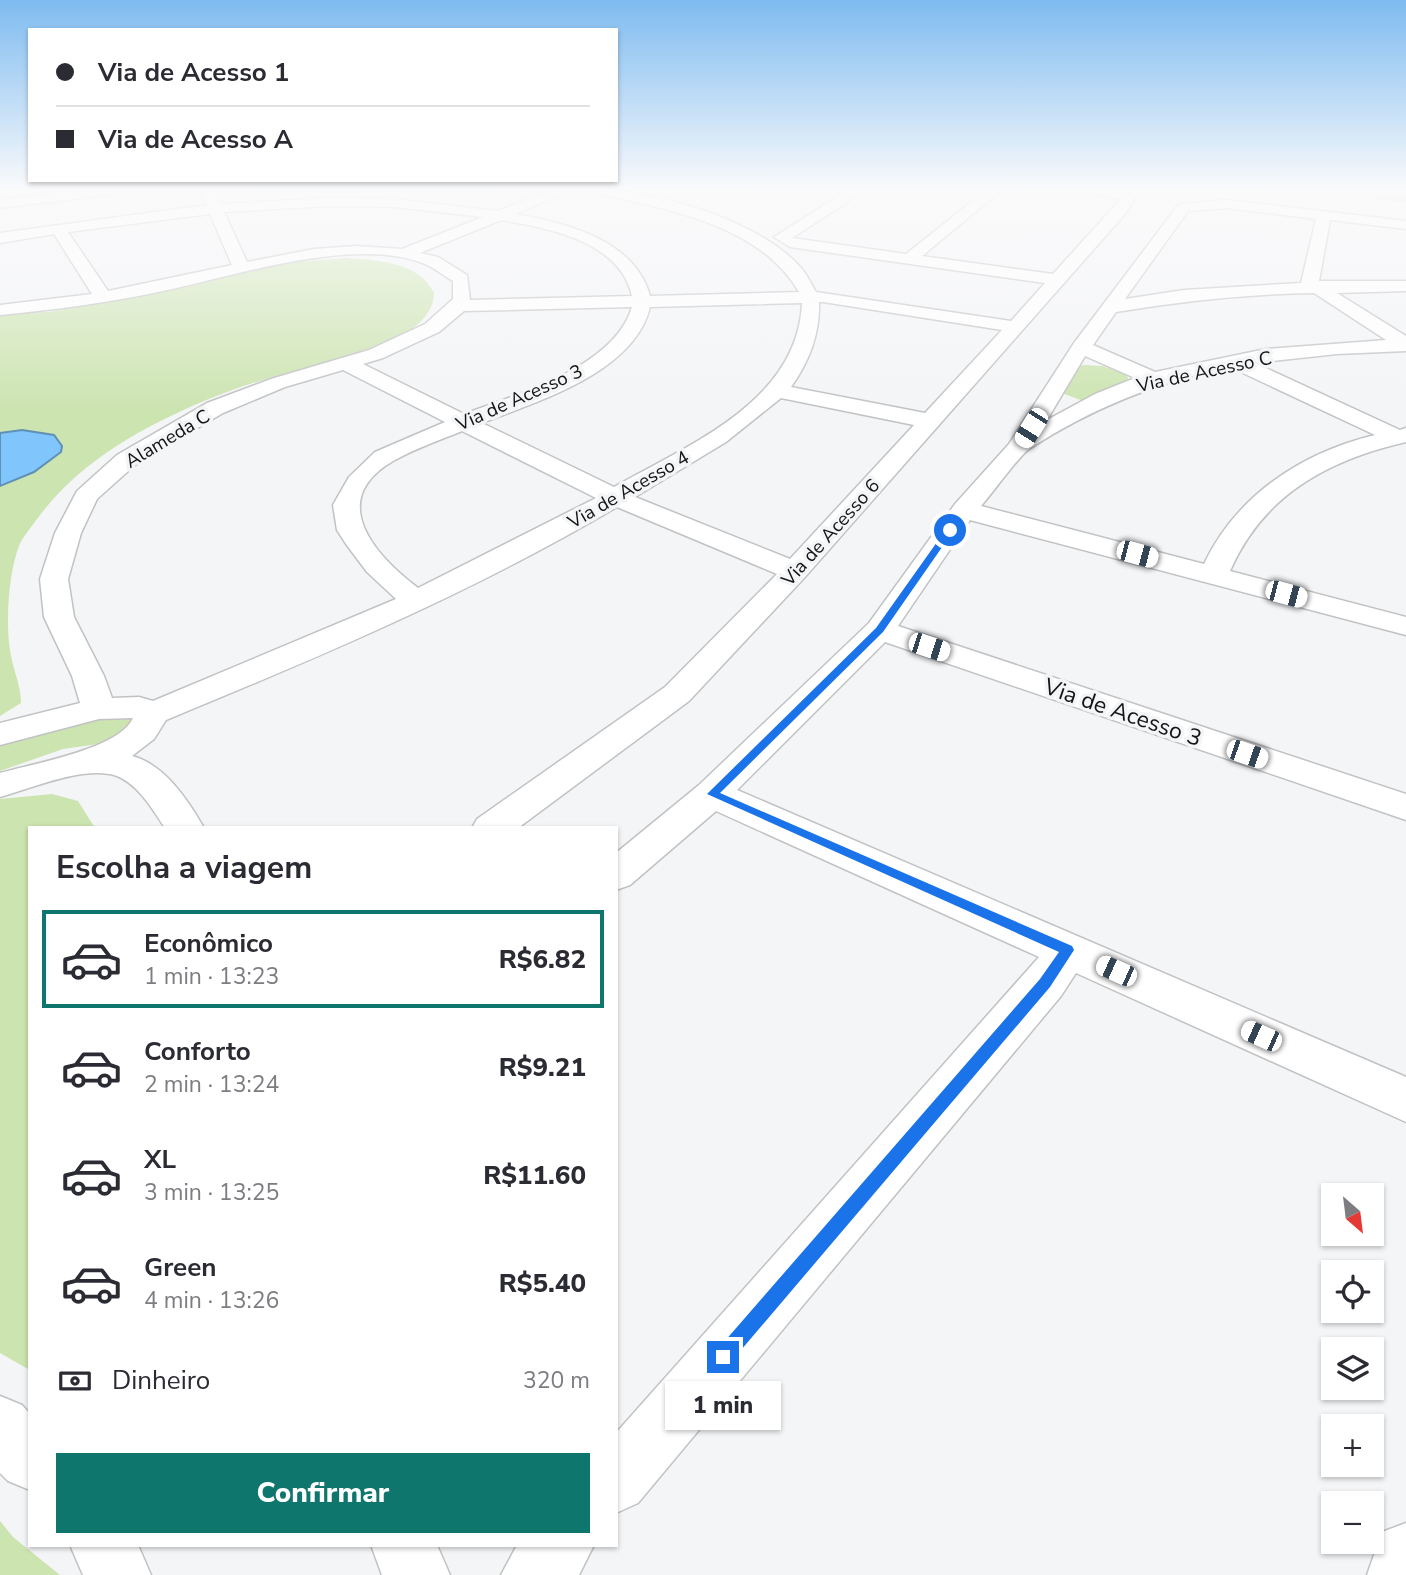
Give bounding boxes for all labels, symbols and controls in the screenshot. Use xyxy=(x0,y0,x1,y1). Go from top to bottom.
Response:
text: Via de Acesso 1 xyxy=(98,55,289,90)
text: Via de Acesso A xyxy=(98,122,293,157)
street label: Via de Acesso C xyxy=(1133,345,1274,399)
street label: Via de Acesso 3 xyxy=(451,358,587,438)
street label: Alameda C xyxy=(120,403,215,474)
car xyxy=(1011,405,1052,451)
street label: Via de Acesso 4 xyxy=(562,445,694,536)
street label: Via de Acesso 6 xyxy=(775,473,886,593)
route start xyxy=(934,514,966,546)
car xyxy=(1114,538,1161,570)
car xyxy=(1263,578,1310,610)
car xyxy=(906,631,953,663)
street label: Via de Acesso 3 xyxy=(1039,671,1206,754)
car xyxy=(1224,737,1271,771)
text: Escolha a viagem xyxy=(56,846,312,889)
text: Econômico xyxy=(144,926,273,961)
icon: car xyxy=(60,928,123,991)
text: R$6.82 xyxy=(499,942,586,977)
car xyxy=(1093,953,1140,989)
text: 1 min · 13:23 xyxy=(144,961,279,992)
car xyxy=(1238,1018,1285,1054)
text: Conforto xyxy=(144,1034,251,1069)
icon: car xyxy=(60,1036,123,1099)
text: R$9.21 xyxy=(499,1050,586,1085)
text: 2 min · 13:24 xyxy=(144,1069,279,1100)
text: XL xyxy=(144,1142,176,1177)
icon: car xyxy=(60,1144,123,1207)
text: R$11.60 xyxy=(483,1158,586,1193)
text: 3 min · 13:25 xyxy=(144,1177,279,1208)
north arrow xyxy=(1321,1183,1384,1246)
map controls xyxy=(1321,1183,1384,1554)
text: Green xyxy=(144,1250,217,1285)
icon: car xyxy=(60,1252,123,1315)
button: locate xyxy=(1321,1260,1384,1323)
text: R$5.40 xyxy=(499,1266,586,1301)
text: 4 min · 13:26 xyxy=(144,1285,279,1316)
button: layers xyxy=(1321,1337,1384,1400)
route end xyxy=(707,1341,739,1373)
icon: cash xyxy=(56,1362,94,1400)
text: Dinheiro xyxy=(112,1363,210,1398)
text: 320 m xyxy=(523,1365,590,1396)
callout: 1 min xyxy=(665,1382,781,1430)
text: 1 min xyxy=(693,1390,753,1421)
button: + xyxy=(1321,1414,1384,1477)
button: Confirmar xyxy=(56,1453,590,1533)
button: − xyxy=(1321,1491,1384,1554)

